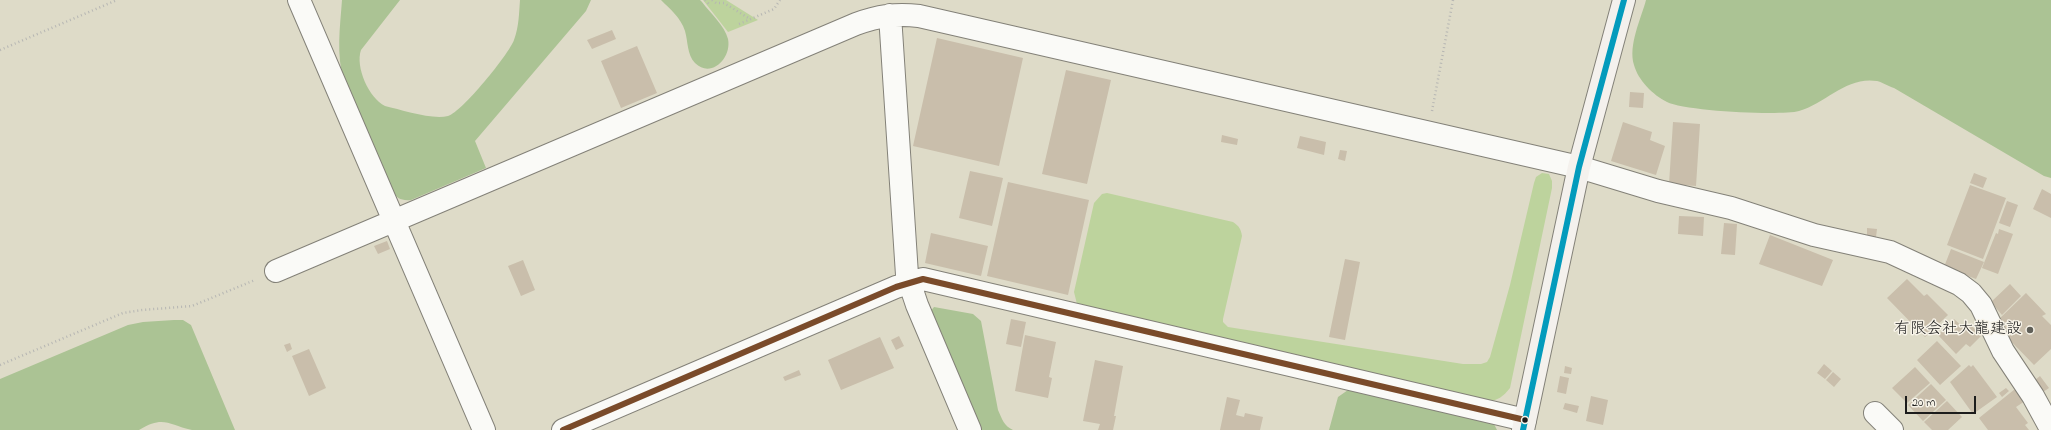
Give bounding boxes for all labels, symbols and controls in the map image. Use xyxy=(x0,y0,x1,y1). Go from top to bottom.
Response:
place label: 有限会社大龍建設 xyxy=(1894,320,2022,340)
marker: 有限会社大龍建設 xyxy=(2025,325,2035,335)
scale bar xyxy=(1907,388,1978,414)
text: 20 m xyxy=(1912,394,1935,412)
unlabelled marker xyxy=(1520,415,1530,425)

